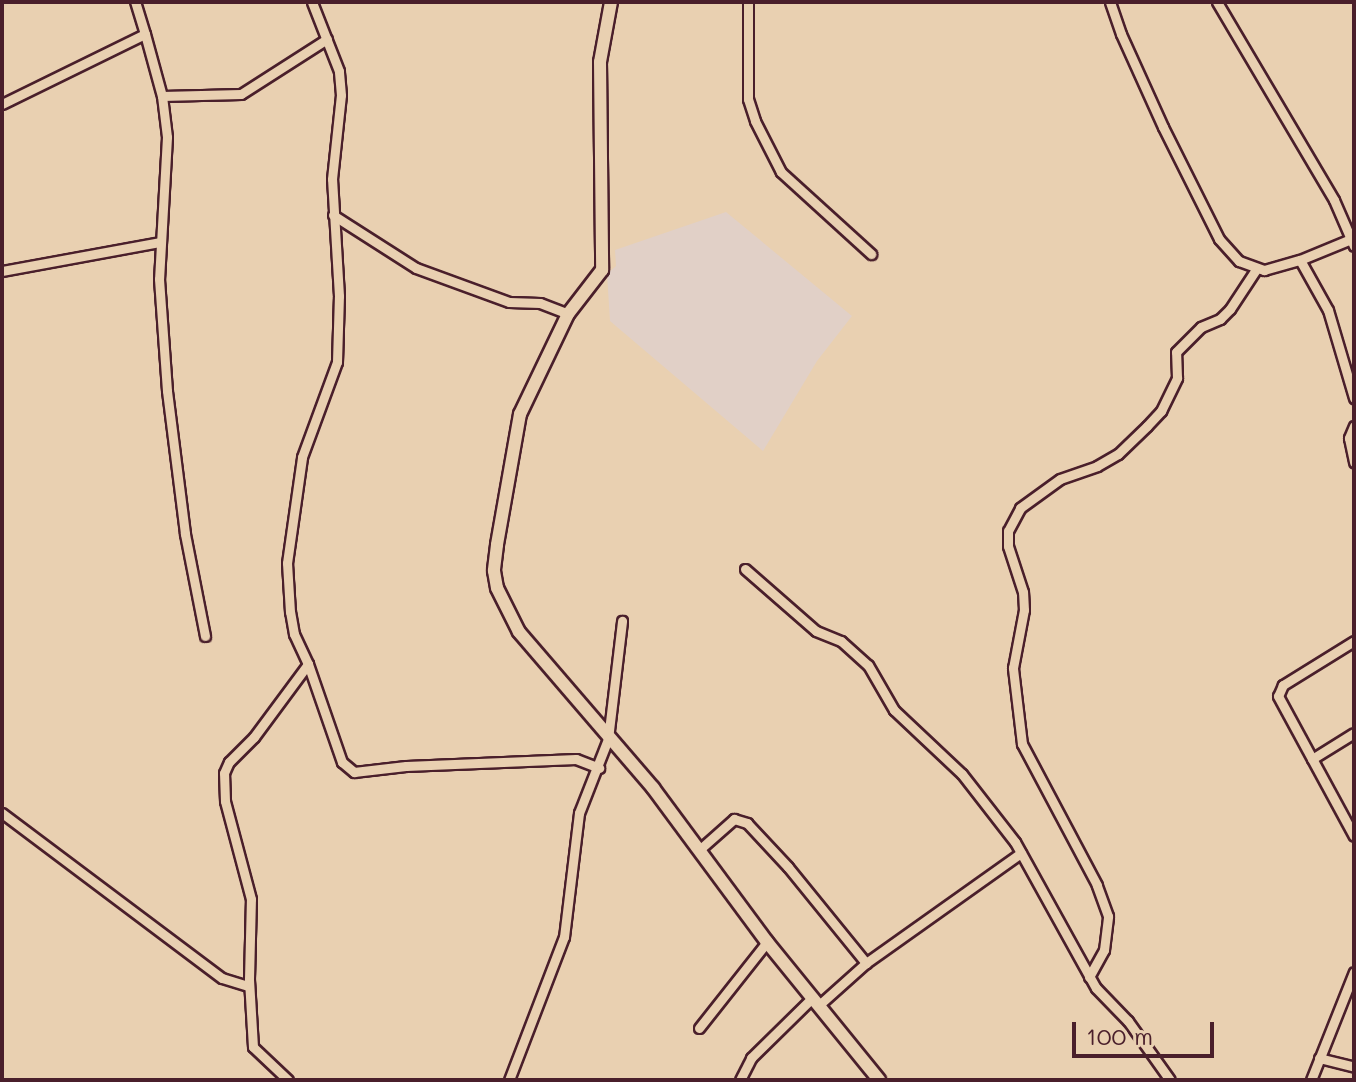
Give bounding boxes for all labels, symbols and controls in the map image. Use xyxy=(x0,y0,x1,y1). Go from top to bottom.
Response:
scale bar xyxy=(1076,1006,1218,1056)
text: 100 m xyxy=(1086,1020,1153,1051)

